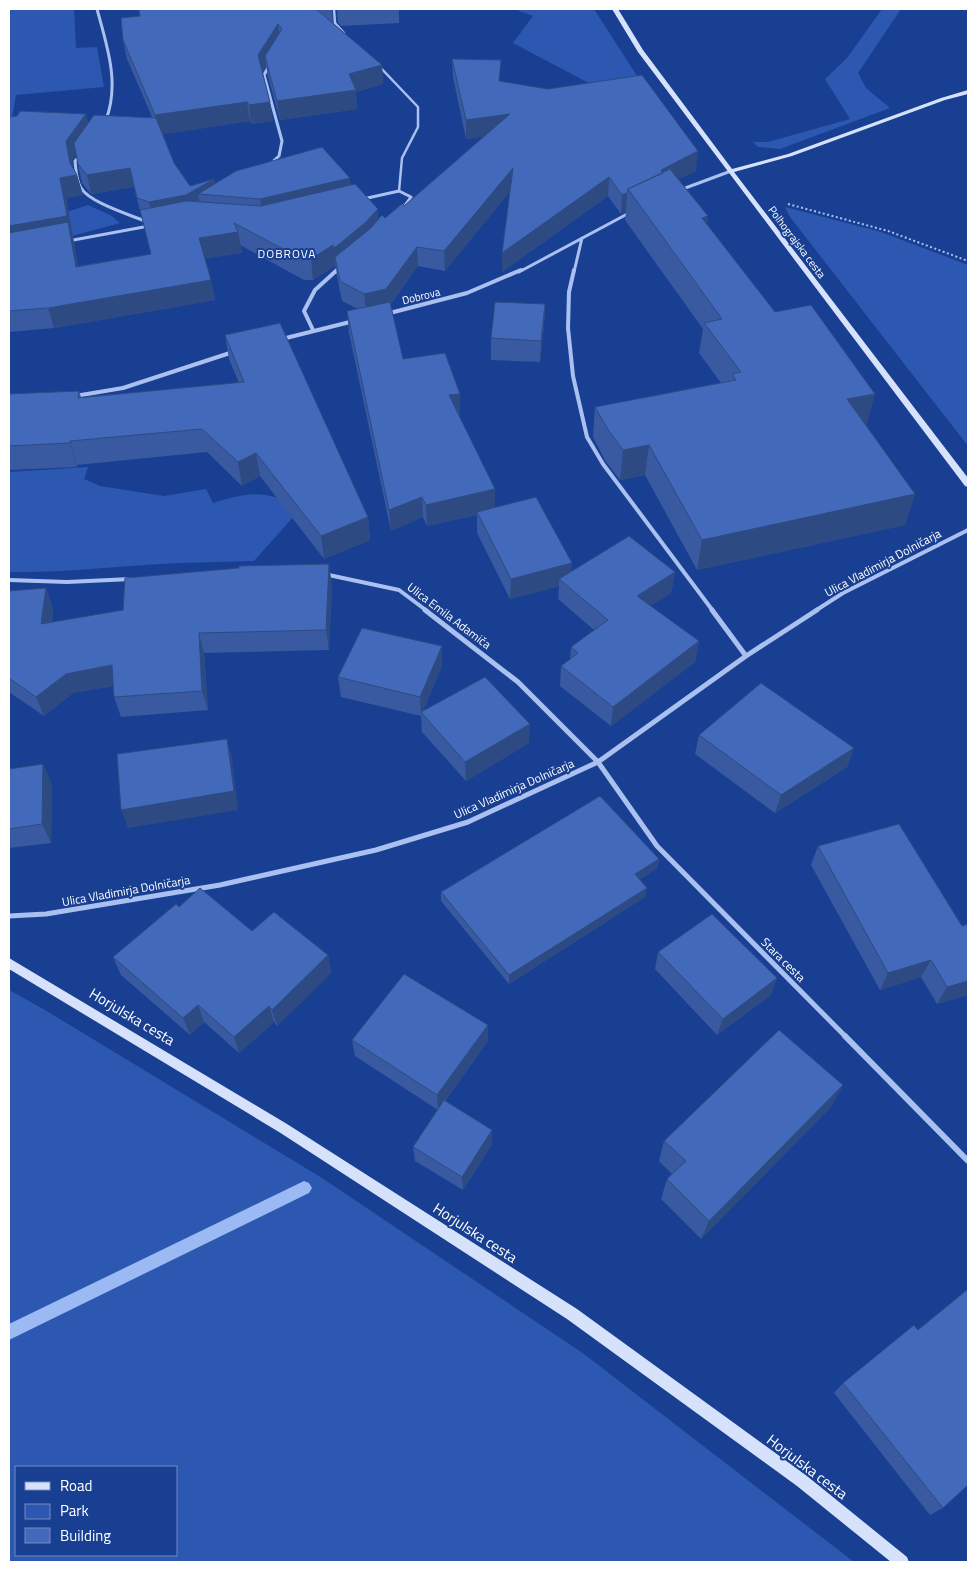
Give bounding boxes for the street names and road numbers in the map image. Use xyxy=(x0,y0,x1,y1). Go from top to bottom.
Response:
street label: Polhograjska cesta xyxy=(764,202,830,282)
street label: Dobrova xyxy=(400,283,442,308)
street label: Ulica Vladimirja Dolničarja xyxy=(821,524,945,601)
street label: Ulica Emila Adamiča xyxy=(403,578,495,654)
street label: Ulica Vladimirja Dolničarja xyxy=(451,753,577,824)
street label: Ulica Vladimirja Dolničarja xyxy=(60,870,191,911)
street label: Stara cesta xyxy=(757,933,810,986)
street label: Horjulska cesta xyxy=(85,982,180,1052)
street label: Horjulska cesta xyxy=(429,1197,522,1269)
street label: Horjulska cesta xyxy=(762,1428,853,1505)

